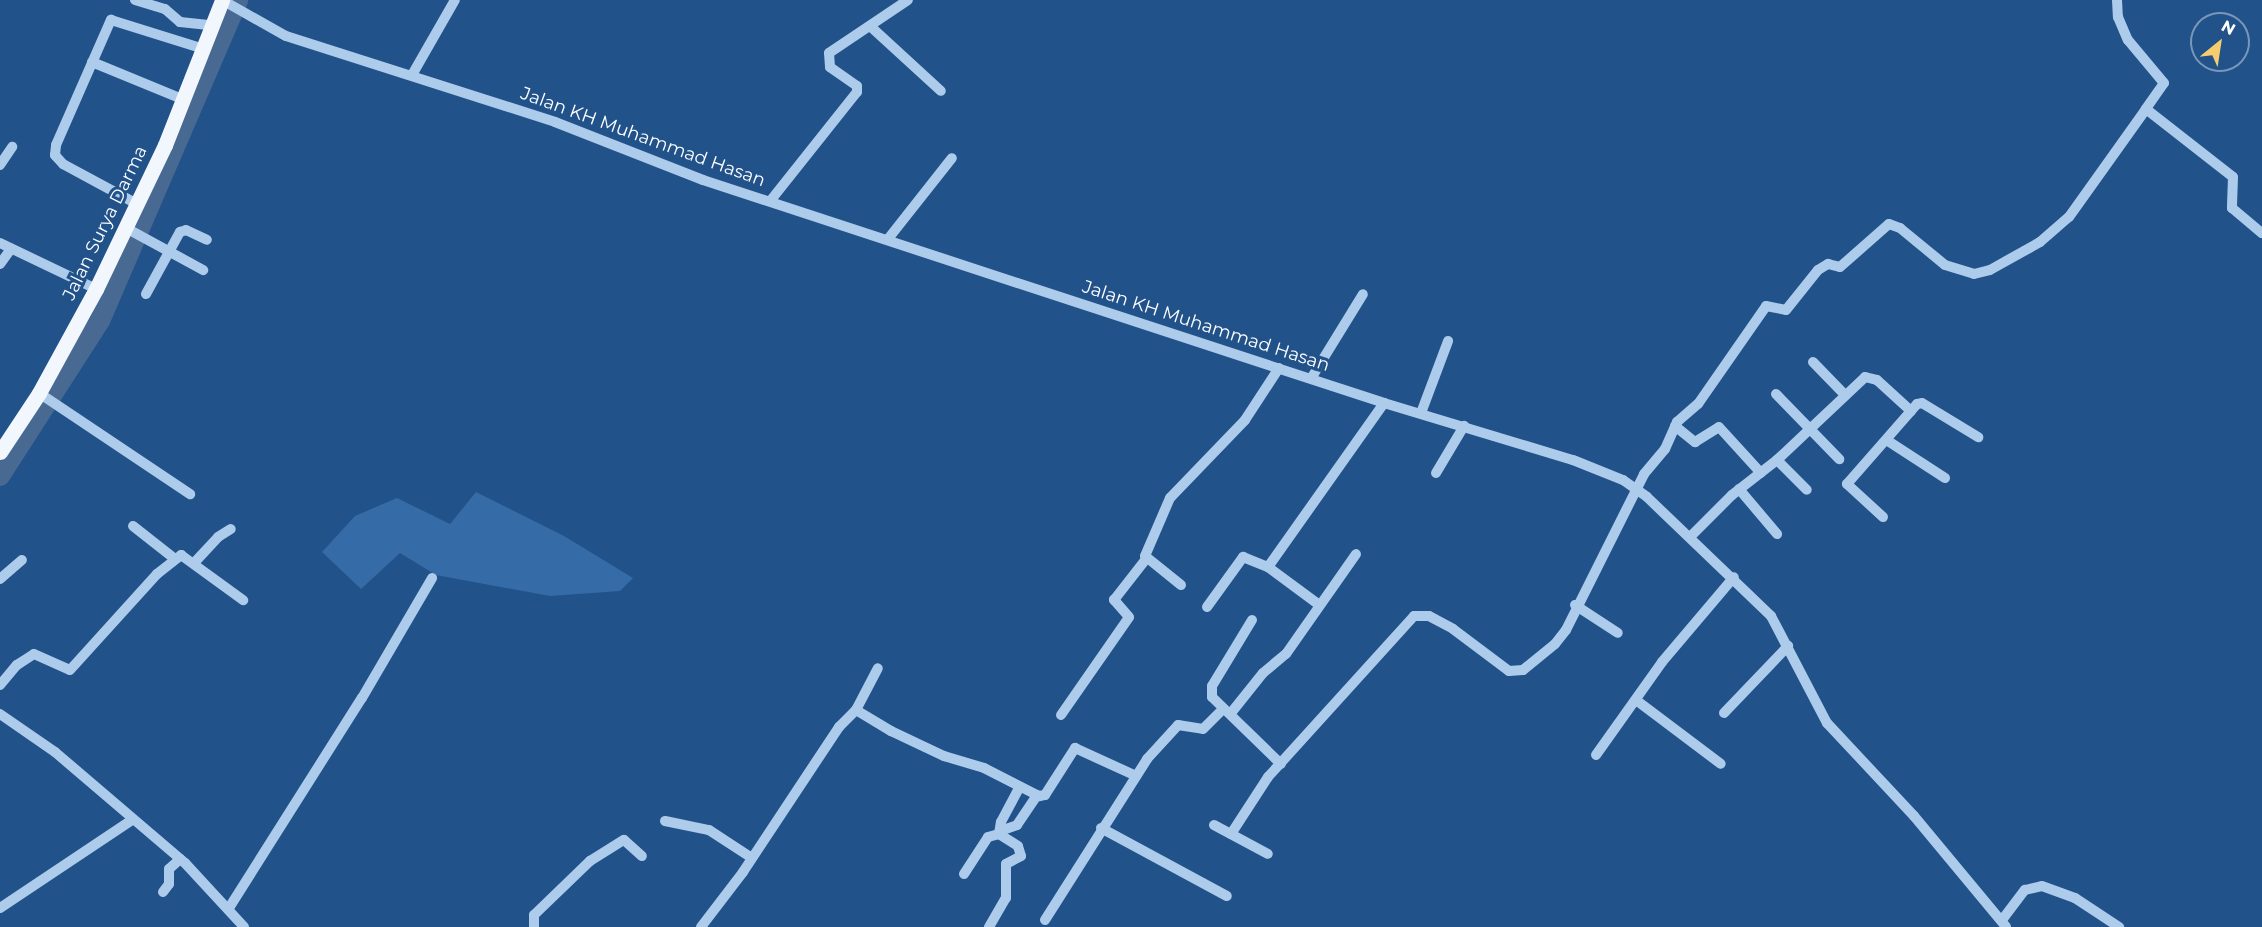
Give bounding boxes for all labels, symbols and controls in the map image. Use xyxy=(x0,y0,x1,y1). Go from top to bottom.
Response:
north arrow xyxy=(2190,12,2250,72)
text: N xyxy=(2218,16,2239,39)
street label: Jalan KH Muhammad Hasan xyxy=(518,83,768,191)
street label: Jalan Surya Darma xyxy=(58,142,152,304)
street label: Jalan KH Muhammad Hasan xyxy=(1080,276,1332,376)

